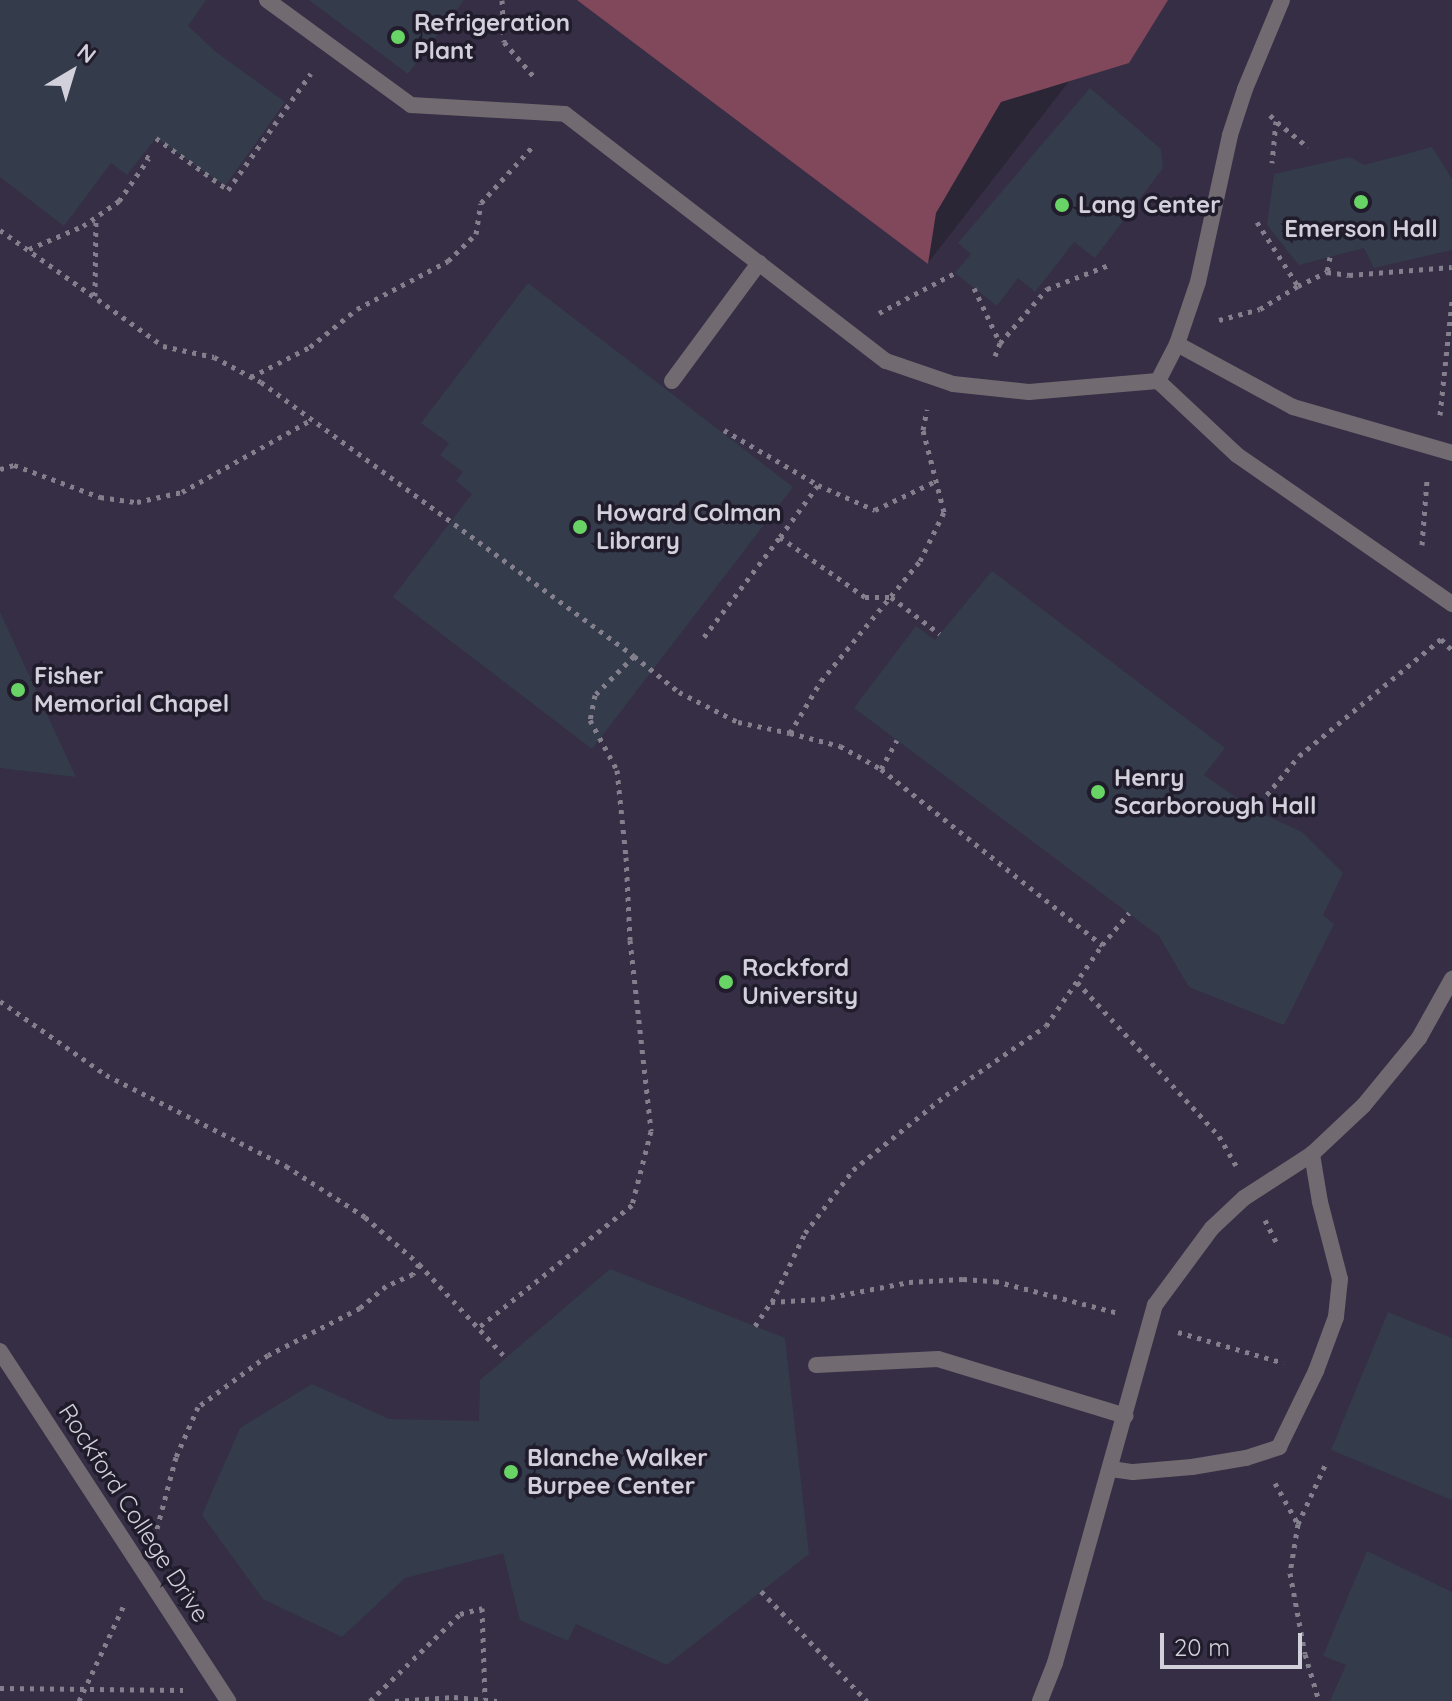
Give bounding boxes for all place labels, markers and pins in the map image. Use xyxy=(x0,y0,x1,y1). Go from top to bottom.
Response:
place label: Refrigeration Plant xyxy=(414,9,570,65)
marker: Refrigeration Plant xyxy=(389,28,407,46)
place label: Lang Center xyxy=(1078,191,1221,219)
marker: Emerson Hall xyxy=(1352,193,1370,211)
marker: Lang Center xyxy=(1053,196,1071,214)
place label: Emerson Hall xyxy=(1284,215,1438,243)
place label: Howard Colman Library xyxy=(596,499,782,555)
marker: Howard Colman Library xyxy=(571,518,589,536)
place label: Fisher Memorial Chapel xyxy=(34,662,229,718)
marker: Fisher Memorial Chapel xyxy=(9,681,27,699)
place label: Henry Scarborough Hall xyxy=(1114,764,1316,820)
marker: Henry Scarborough Hall xyxy=(1089,783,1107,801)
place label: Rockford University xyxy=(742,954,858,1010)
marker: Rockford University xyxy=(717,973,735,991)
place label: Blanche Walker Burpee Center xyxy=(527,1444,708,1500)
marker: Blanche Walker Burpee Center xyxy=(502,1463,520,1481)

